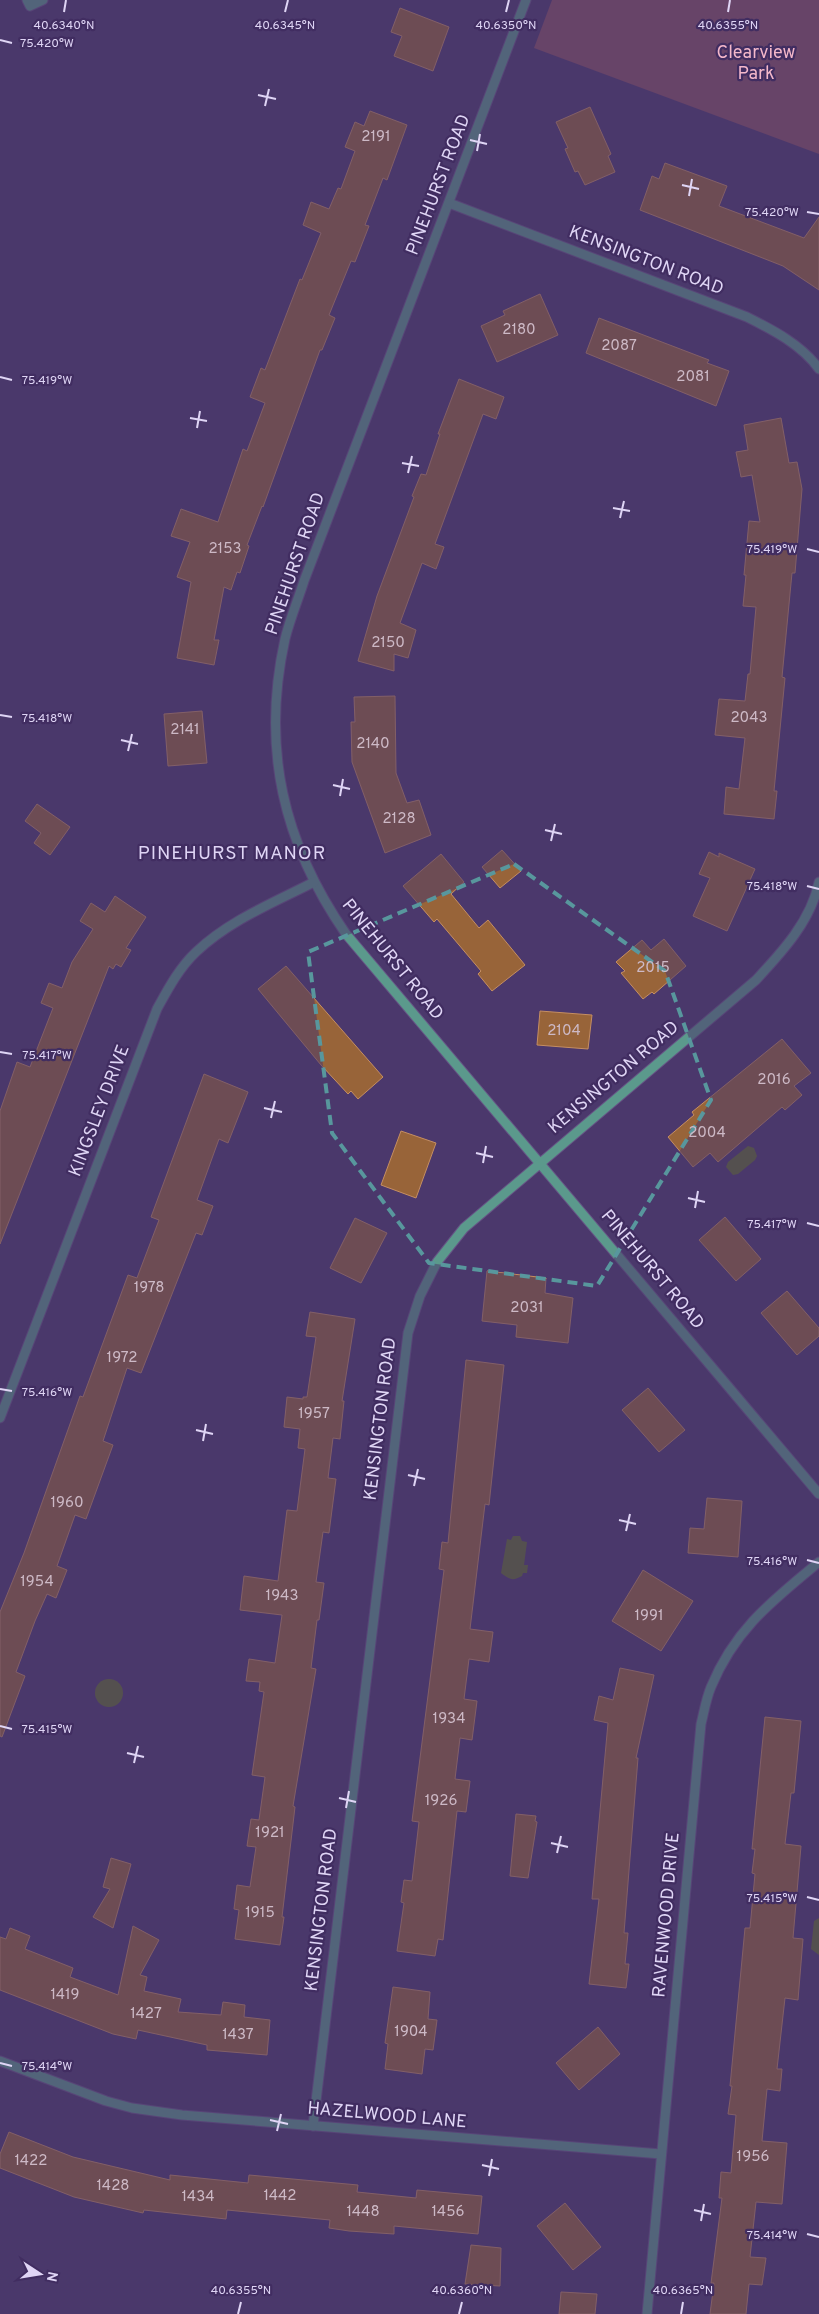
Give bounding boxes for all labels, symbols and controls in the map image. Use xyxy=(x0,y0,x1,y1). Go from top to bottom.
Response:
text: 40.6340°N xyxy=(34,18,94,34)
text: 40.6345°N xyxy=(255,18,315,34)
text: 40.6350°N xyxy=(476,18,536,34)
text: 40.6355°N xyxy=(698,18,758,34)
text: 75.420°W xyxy=(20,36,74,52)
park label: Clearview Park xyxy=(717,42,796,86)
street label: PINEHURST ROAD xyxy=(402,111,476,259)
house number: 2191 xyxy=(361,128,391,147)
text: 75.420°W xyxy=(745,205,799,221)
street label: KENSINGTON ROAD xyxy=(565,221,727,301)
house number: 2180 xyxy=(502,321,536,340)
house number: 2087 xyxy=(601,337,637,356)
house number: 2081 xyxy=(676,368,710,387)
text: 75.419°W xyxy=(22,373,72,389)
street label: PINEHURST ROAD xyxy=(261,490,331,638)
house number: 2153 xyxy=(208,540,242,559)
text: 75.419°W xyxy=(747,542,797,558)
house number: 2150 xyxy=(371,634,405,653)
house number: 2043 xyxy=(730,709,768,728)
text: 75.418°W xyxy=(22,711,72,727)
house number: 2141 xyxy=(170,721,200,740)
house number: 2140 xyxy=(356,735,390,754)
house number: 2128 xyxy=(382,810,416,829)
district label: PINEHURST MANOR xyxy=(138,842,326,866)
text: 75.418°W xyxy=(747,879,797,895)
street label: PINEHURST ROAD xyxy=(336,895,448,1025)
house number: 2015 xyxy=(636,959,670,978)
street label: KENSINGTON ROAD xyxy=(544,1016,684,1140)
house number: 2104 xyxy=(547,1022,581,1041)
street label: KINGSLEY DRIVE xyxy=(64,1042,136,1180)
text: 75.417°W xyxy=(22,1048,72,1064)
house number: 2016 xyxy=(757,1071,791,1090)
house number: 2004 xyxy=(688,1124,726,1143)
street label: PINEHURST ROAD xyxy=(595,1205,709,1335)
text: 75.417°W xyxy=(747,1217,797,1233)
house number: 1978 xyxy=(134,1279,164,1298)
house number: 2031 xyxy=(510,1299,544,1318)
street label: KENSINGTON ROAD xyxy=(360,1336,402,1502)
house number: 1972 xyxy=(107,1349,137,1368)
text: 75.416°W xyxy=(22,1385,72,1401)
house number: 1957 xyxy=(298,1405,330,1424)
house number: 1960 xyxy=(50,1494,84,1513)
text: 75.416°W xyxy=(747,1554,797,1570)
house number: 1954 xyxy=(20,1573,54,1592)
house number: 1943 xyxy=(266,1587,298,1606)
house number: 1991 xyxy=(634,1607,664,1626)
house number: 1934 xyxy=(433,1710,465,1729)
text: 75.415°W xyxy=(22,1722,72,1738)
house number: 1926 xyxy=(425,1792,457,1811)
house number: 1921 xyxy=(255,1824,285,1843)
street label: KENSINGTON ROAD xyxy=(301,1827,343,1993)
street label: RAVENWOOD DRIVE xyxy=(648,1831,686,1999)
text: 75.415°W xyxy=(747,1891,797,1907)
house number: 1915 xyxy=(245,1904,275,1923)
house number: 1419 xyxy=(50,1986,80,2005)
house number: 1427 xyxy=(130,2005,162,2024)
house number: 1904 xyxy=(394,2023,428,2042)
house number: 1437 xyxy=(222,2026,254,2045)
text: 75.414°W xyxy=(22,2059,72,2075)
street label: HAZELWOOD LANE xyxy=(306,2098,468,2134)
house number: 1956 xyxy=(737,2148,769,2167)
house number: 1422 xyxy=(15,2152,47,2171)
house number: 1428 xyxy=(97,2177,129,2196)
house number: 1442 xyxy=(263,2187,297,2206)
house number: 1434 xyxy=(182,2188,214,2207)
house number: 1448 xyxy=(346,2203,380,2222)
house number: 1456 xyxy=(432,2203,464,2222)
text: 75.414°W xyxy=(747,2228,797,2244)
north arrow xyxy=(15,2249,65,2299)
text: N xyxy=(42,2270,61,2283)
text: 40.6355°N xyxy=(211,2283,271,2299)
text: 40.6360°N xyxy=(432,2283,492,2299)
text: 40.6365°N xyxy=(653,2283,713,2299)

